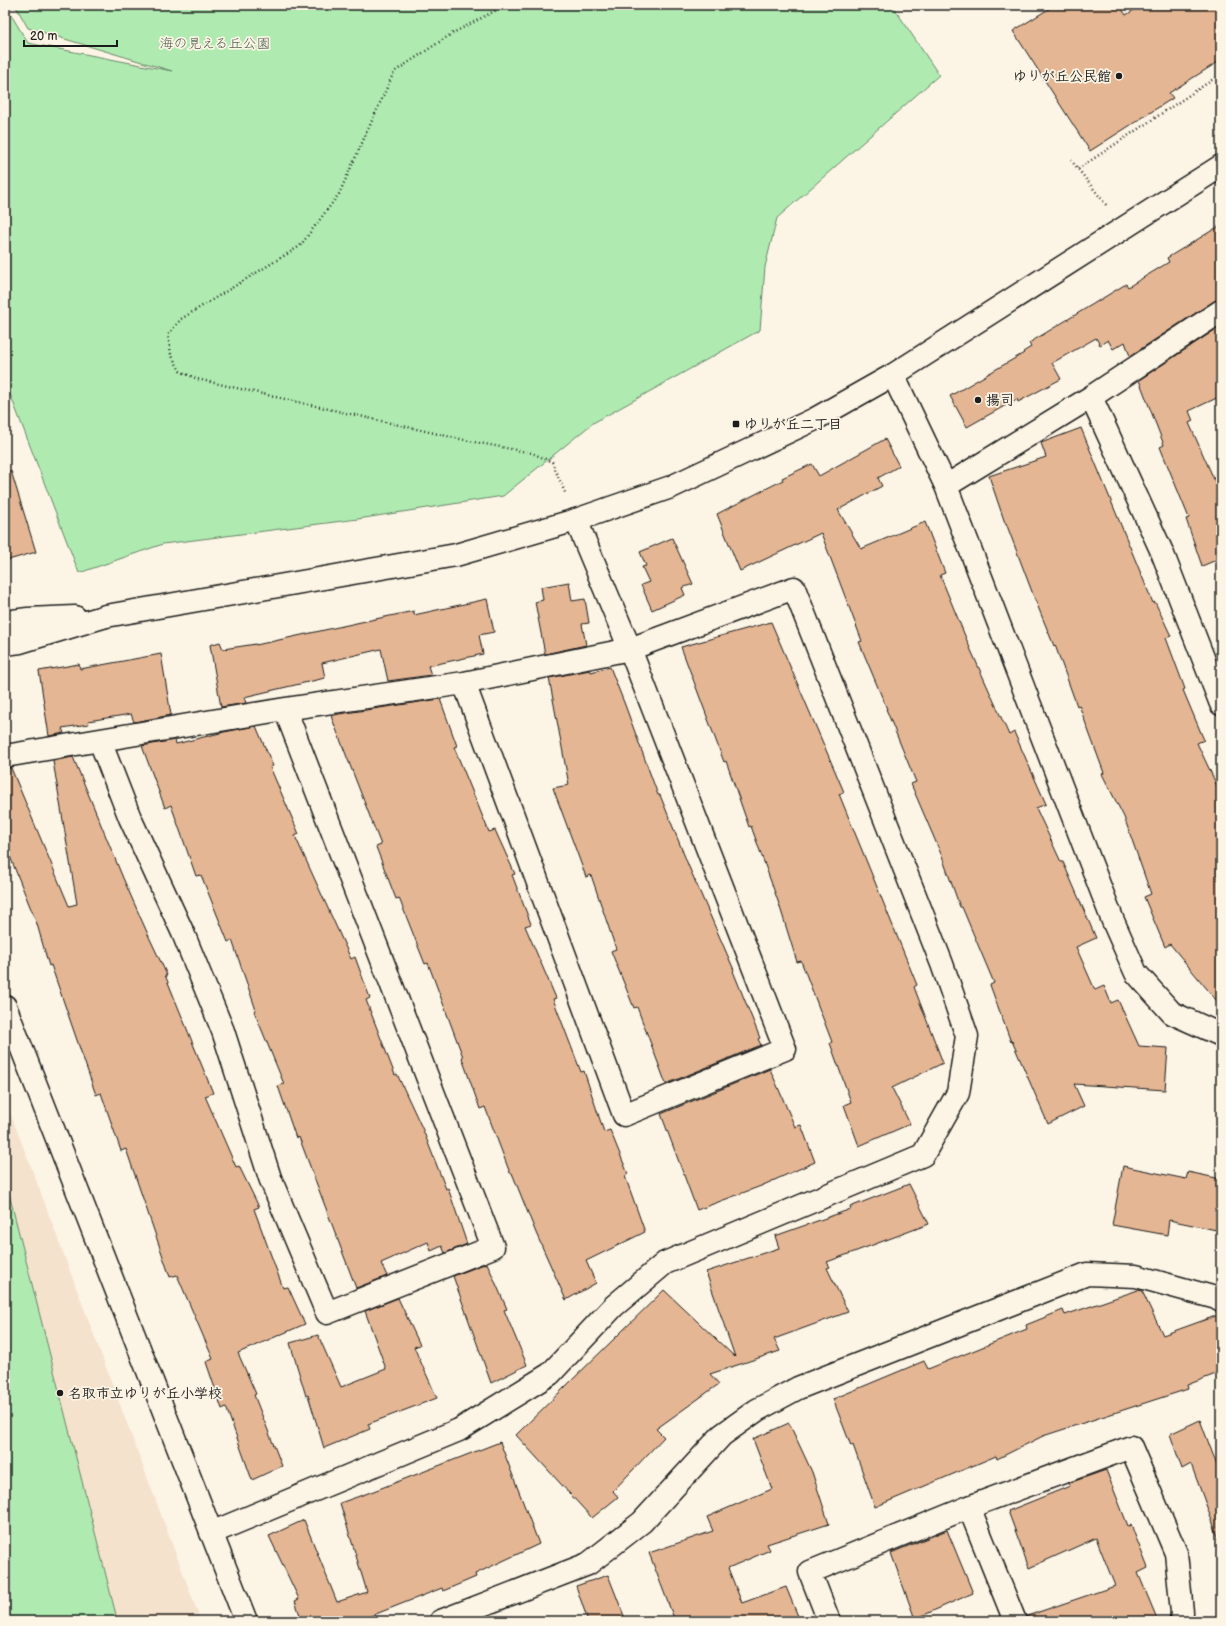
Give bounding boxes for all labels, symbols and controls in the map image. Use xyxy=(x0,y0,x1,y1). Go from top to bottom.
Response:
scale bar xyxy=(24,22,117,48)
text: 20 m xyxy=(30,29,57,44)
park label: 海の見える丘公園 xyxy=(159,35,271,52)
place label: ゆりが丘公民館 xyxy=(1013,68,1111,85)
marker: ゆりが丘公民館 xyxy=(1114,71,1124,81)
place label: 揚司 xyxy=(986,392,1014,409)
marker: 揚司 xyxy=(973,395,983,405)
place label: ゆりが丘二丁目 xyxy=(744,416,842,433)
marker: ゆりが丘二丁目 xyxy=(731,419,741,429)
place label: 名取市立ゆりが丘小学校 xyxy=(68,1385,222,1402)
marker: 名取市立ゆりが丘小学校 xyxy=(55,1388,65,1398)

